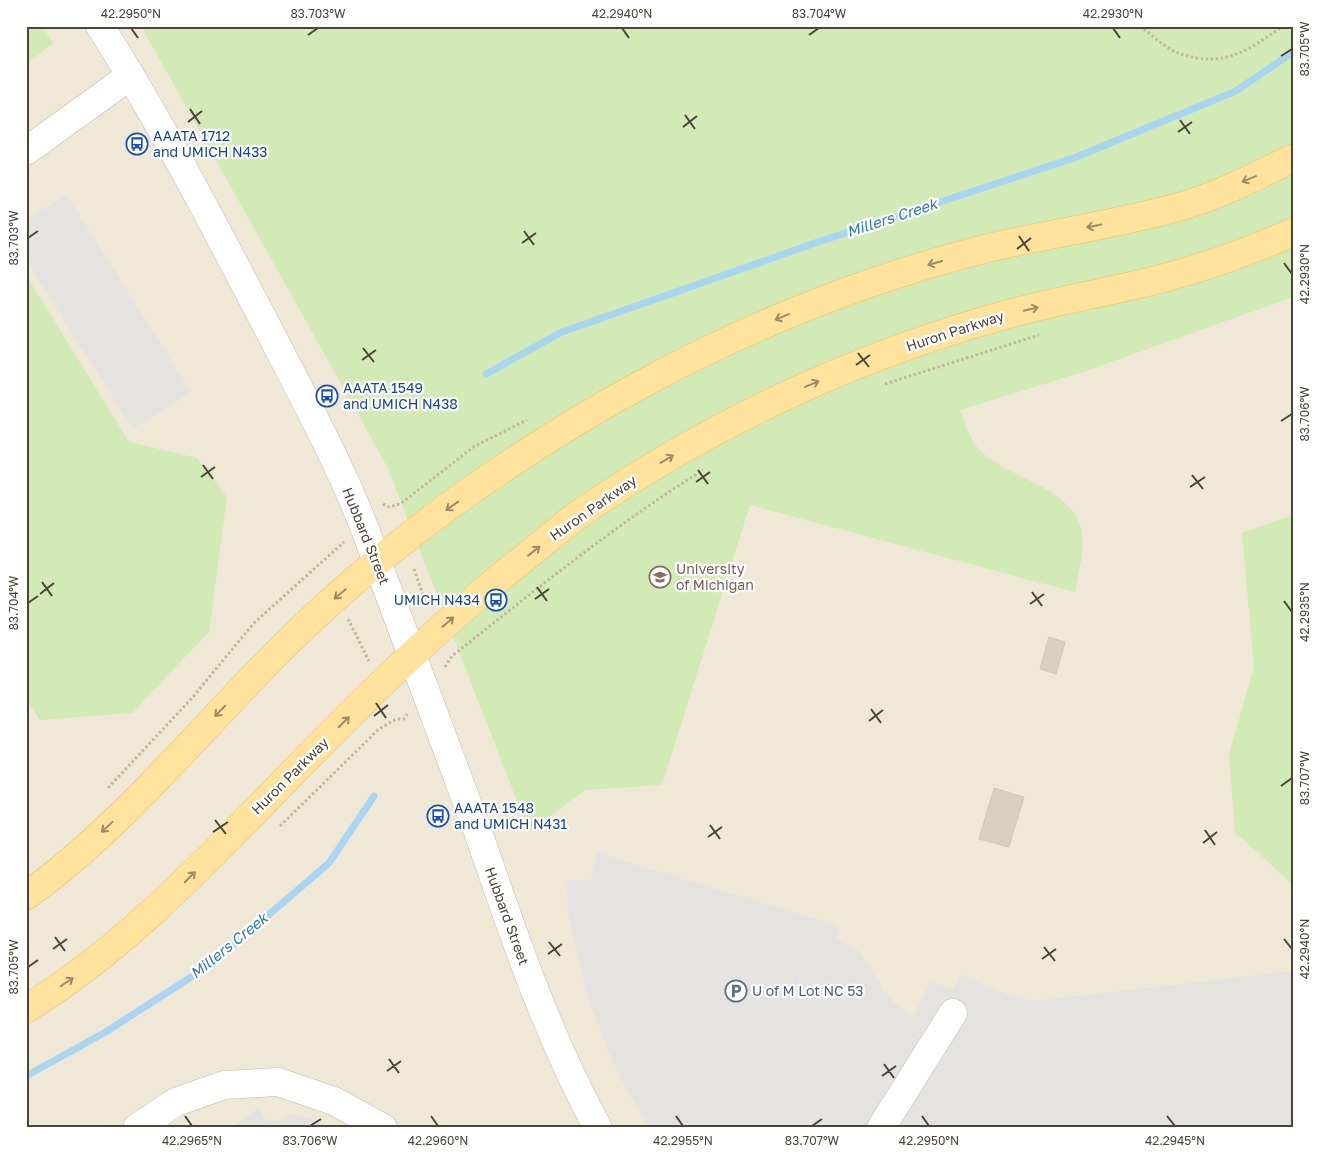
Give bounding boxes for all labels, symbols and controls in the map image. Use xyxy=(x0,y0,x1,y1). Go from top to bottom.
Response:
text: 42.2950°N xyxy=(101,6,161,21)
text: 83.703°W xyxy=(291,6,346,21)
text: 42.2940°N xyxy=(592,6,652,21)
text: 83.704°W xyxy=(792,6,847,21)
text: 42.2930°N xyxy=(1083,6,1143,21)
text: 83.705°W xyxy=(1297,21,1312,76)
place label: AAATA 1712 and UMICH N433 xyxy=(153,127,268,160)
bus stop icon: AAATA 1712 and UMICH N433 xyxy=(125,132,149,156)
one-way arrow xyxy=(1242,175,1257,185)
water label: Millers Creek xyxy=(844,193,941,240)
text: 83.703°W xyxy=(6,210,21,265)
one-way arrow xyxy=(1086,221,1102,231)
text: 42.2930°N xyxy=(1297,244,1312,304)
one-way arrow xyxy=(928,258,944,268)
one-way arrow xyxy=(1023,303,1039,313)
street label: Huron Parkway xyxy=(904,307,1006,354)
one-way arrow xyxy=(775,313,791,322)
place label: AAATA 1549 and UMICH N438 xyxy=(343,379,458,412)
one-way arrow xyxy=(804,379,819,389)
bus stop icon: AAATA 1549 and UMICH N438 xyxy=(315,384,339,408)
text: 83.706°W xyxy=(1297,386,1312,442)
one-way arrow xyxy=(660,453,674,463)
street label: Huron Parkway xyxy=(546,471,639,544)
street label: Hubbard Street xyxy=(339,485,394,587)
one-way arrow xyxy=(445,501,459,511)
one-way arrow xyxy=(527,545,540,556)
place label: University of Michigan xyxy=(676,560,754,593)
school or university icon: University of Michigan xyxy=(648,565,672,589)
text: 83.704°W xyxy=(6,575,21,630)
text: 42.2935°N xyxy=(1297,582,1312,642)
one-way arrow xyxy=(334,588,347,599)
bus stop icon: UMICH N434 xyxy=(484,588,508,612)
place label: UMICH N434 xyxy=(394,591,480,608)
one-way arrow xyxy=(441,616,454,628)
one-way arrow xyxy=(214,705,226,717)
one-way arrow xyxy=(338,716,350,728)
street label: Huron Parkway xyxy=(248,733,332,818)
text: 83.707°W xyxy=(1297,750,1312,805)
place label: AAATA 1548 and UMICH N431 xyxy=(454,799,567,832)
bus stop icon: AAATA 1548 and UMICH N431 xyxy=(426,804,450,828)
one-way arrow xyxy=(100,821,113,833)
street label: Hubbard Street xyxy=(482,864,533,967)
one-way arrow xyxy=(184,871,197,883)
water label: Millers Creek xyxy=(186,908,272,982)
text: 42.2940°N xyxy=(1297,919,1312,979)
text: 83.705°W xyxy=(6,939,21,994)
one-way arrow xyxy=(60,977,74,987)
parking icon: U of M Lot NC 53 xyxy=(724,979,748,1003)
place label: U of M Lot NC 53 xyxy=(752,982,863,999)
text: 42.2965°N xyxy=(162,1133,222,1148)
text: 83.706°W xyxy=(282,1133,338,1148)
text: 42.2960°N xyxy=(408,1133,468,1148)
text: 42.2955°N xyxy=(653,1133,713,1148)
text: 83.707°W xyxy=(785,1133,840,1148)
text: 42.2950°N xyxy=(899,1133,959,1148)
text: 42.2945°N xyxy=(1145,1133,1205,1148)

